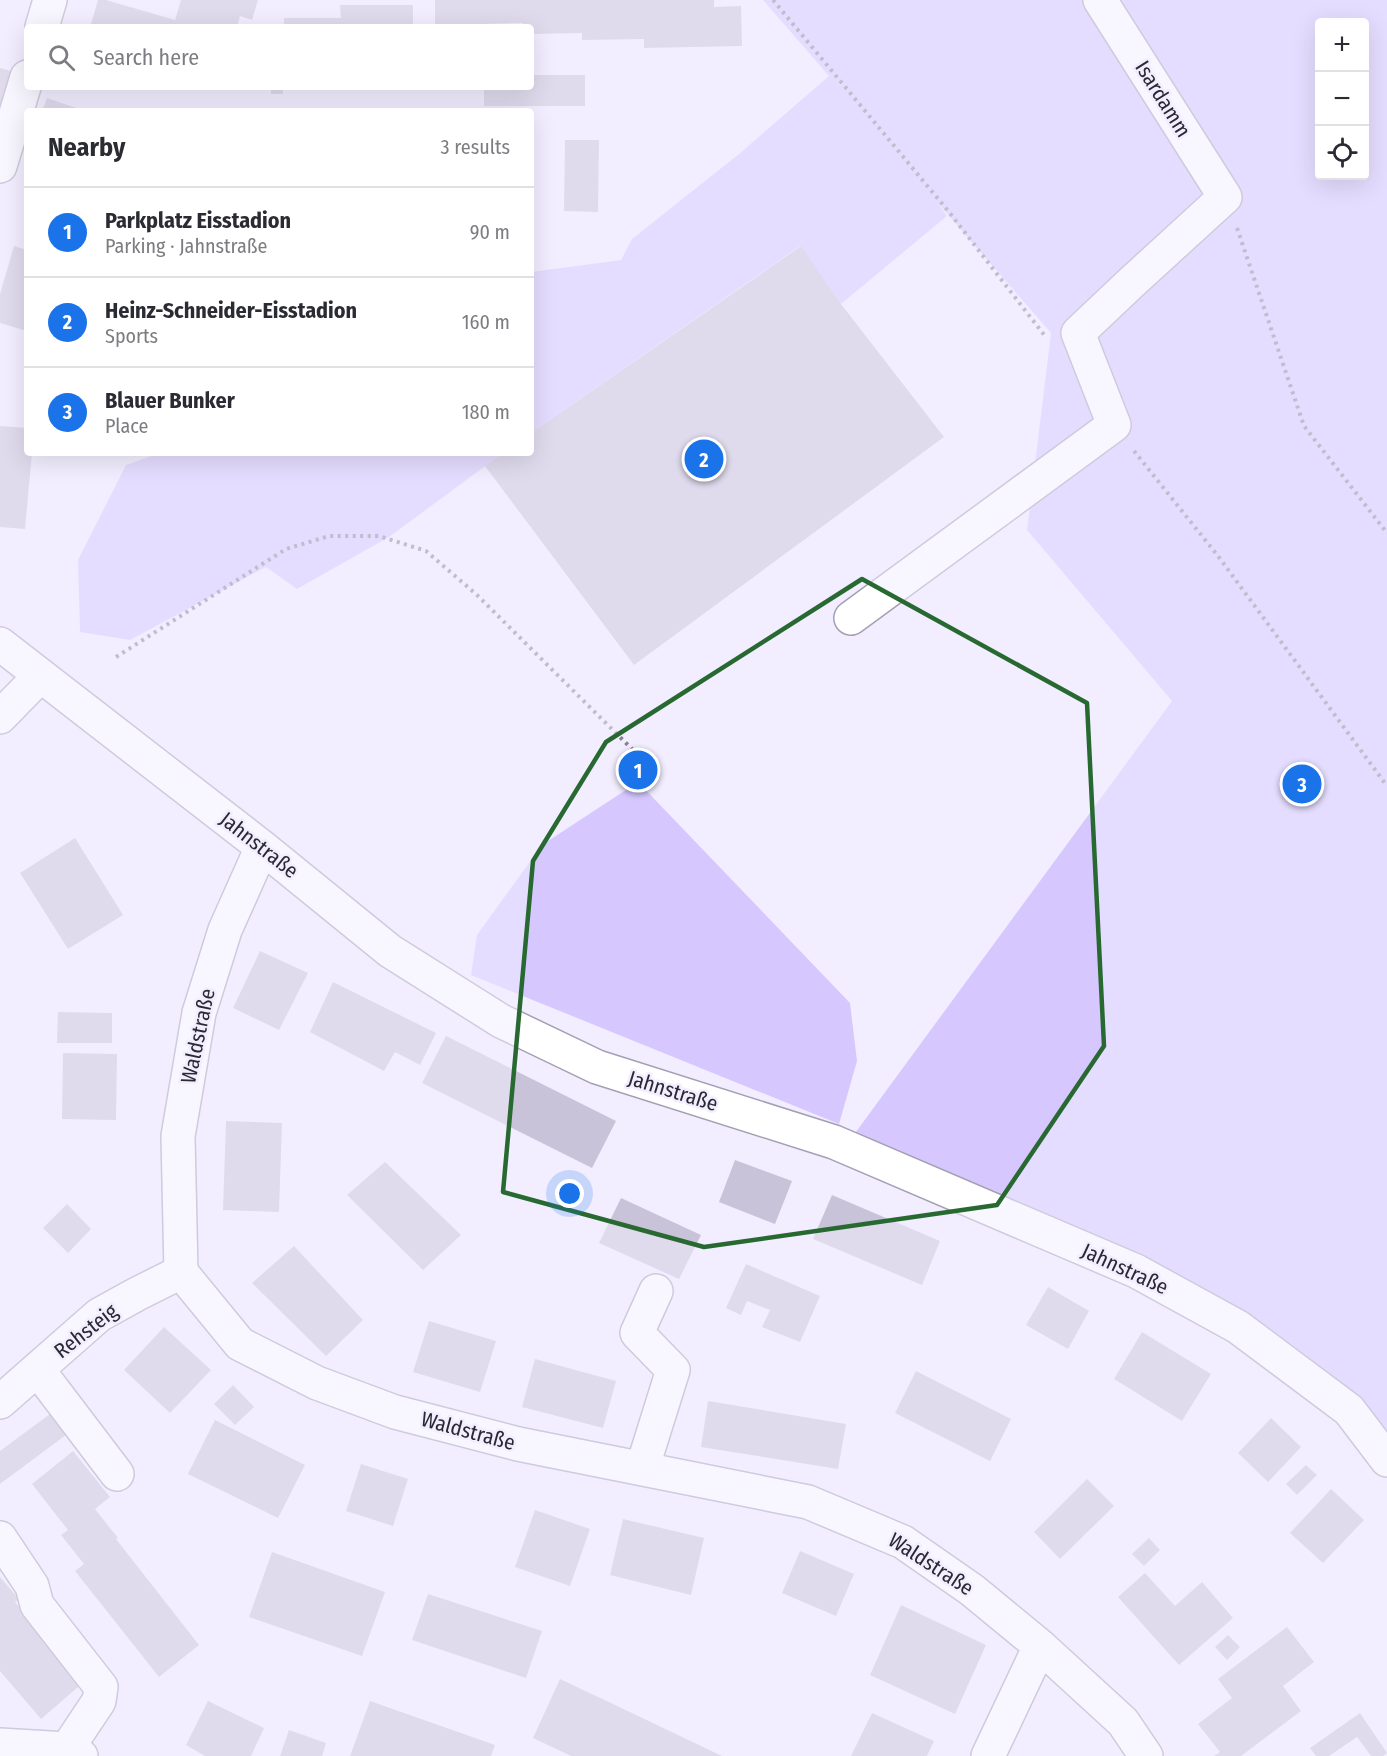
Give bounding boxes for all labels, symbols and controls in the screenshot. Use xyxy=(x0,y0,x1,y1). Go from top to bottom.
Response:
map controls xyxy=(1315,18,1369,180)
button: + xyxy=(1315,18,1369,72)
search box xyxy=(24,24,534,90)
icon: search xyxy=(45,41,78,74)
text: Search here xyxy=(93,44,199,71)
street label: Isardamm xyxy=(1129,56,1197,142)
button: − xyxy=(1315,72,1369,126)
button: locate xyxy=(1315,126,1369,180)
text: Nearby xyxy=(48,132,125,163)
text: 3 results xyxy=(441,135,510,159)
text: Parkplatz Eisstadion xyxy=(105,207,291,234)
text: 1 xyxy=(63,220,72,244)
text: 90 m xyxy=(470,220,510,244)
text: Parking · Jahnstraße xyxy=(105,234,267,258)
text: Heinz-Schneider-Eisstadion xyxy=(105,297,357,324)
text: 2 xyxy=(63,310,72,334)
text: 160 m xyxy=(462,310,510,334)
text: Sports xyxy=(105,324,158,348)
text: Blauer Bunker xyxy=(105,387,235,414)
text: 3 xyxy=(63,400,72,424)
text: 180 m xyxy=(462,400,510,424)
text: Place xyxy=(105,414,148,438)
pin: 2 xyxy=(684,436,724,482)
pin: 1 xyxy=(618,748,658,792)
pin: 3 xyxy=(1282,762,1322,806)
street label: Jahnstraße xyxy=(215,806,303,884)
street label: Waldstraße xyxy=(175,986,221,1086)
street label: Jahnstraße xyxy=(625,1065,721,1117)
your location xyxy=(555,1179,584,1208)
street label: Jahnstraße xyxy=(1078,1238,1172,1300)
street label: Rehsteig xyxy=(49,1298,123,1364)
street label: Waldstraße xyxy=(418,1406,518,1456)
street label: Waldstraße xyxy=(884,1527,978,1601)

